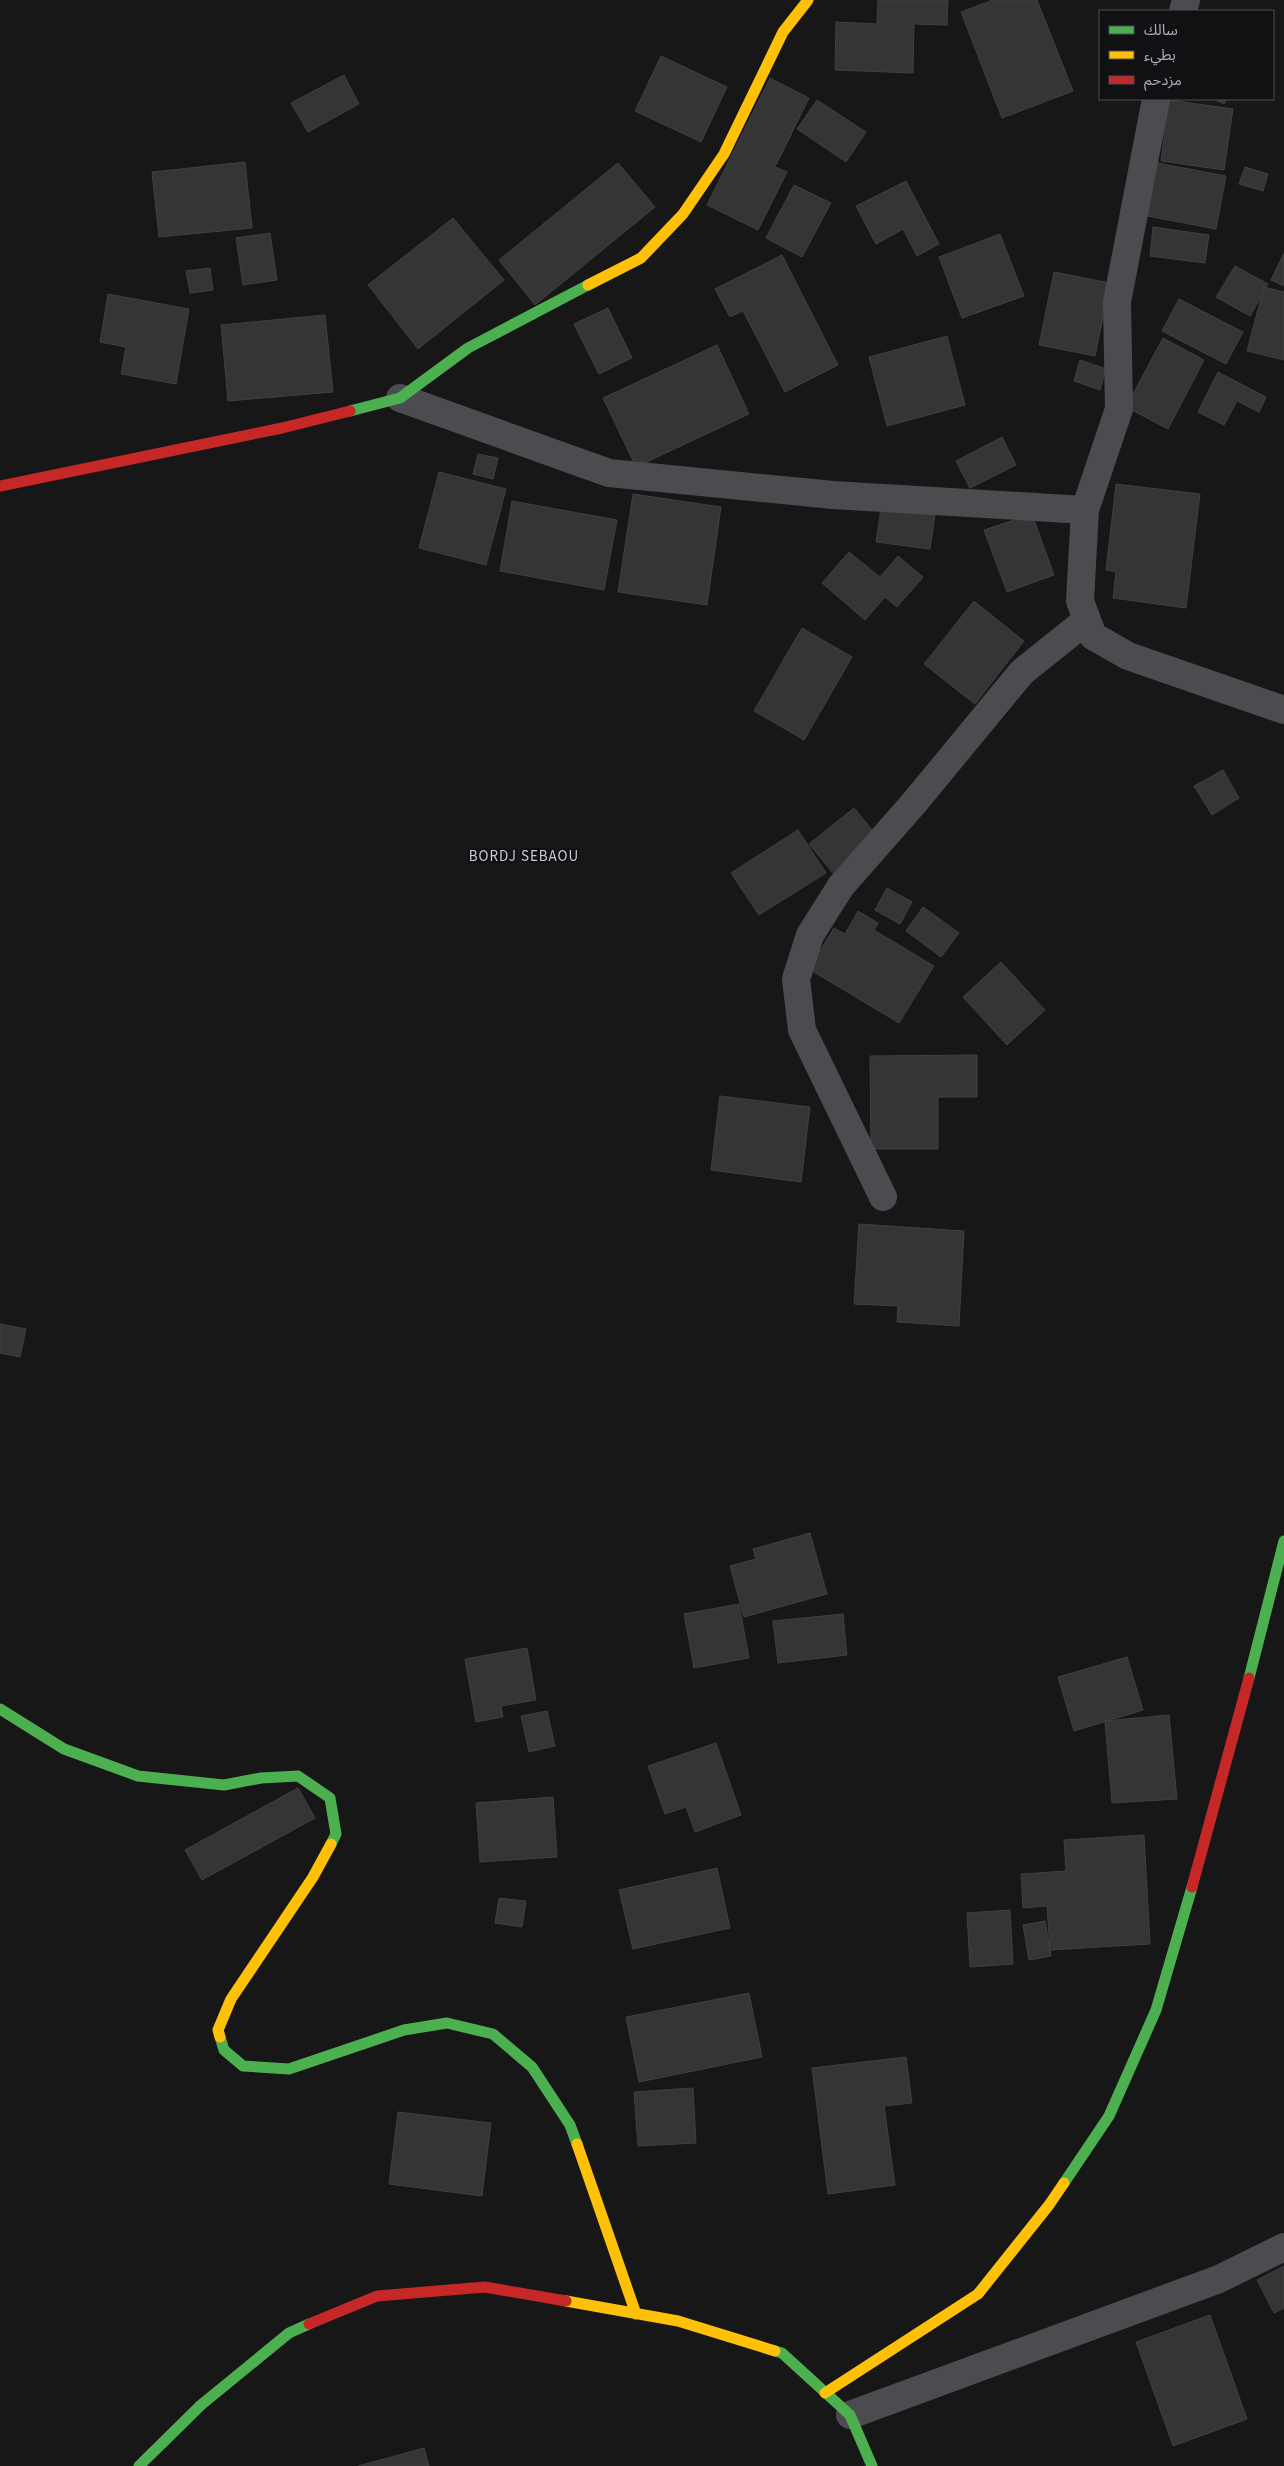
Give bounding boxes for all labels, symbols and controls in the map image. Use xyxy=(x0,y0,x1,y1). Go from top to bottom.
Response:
legend xyxy=(1099,10,1274,100)
text: سالك xyxy=(1144,20,1178,41)
text: بطيء xyxy=(1144,45,1176,66)
text: مزدحم xyxy=(1144,70,1182,91)
district label: BORDJ SEBAOU xyxy=(469,846,579,867)

